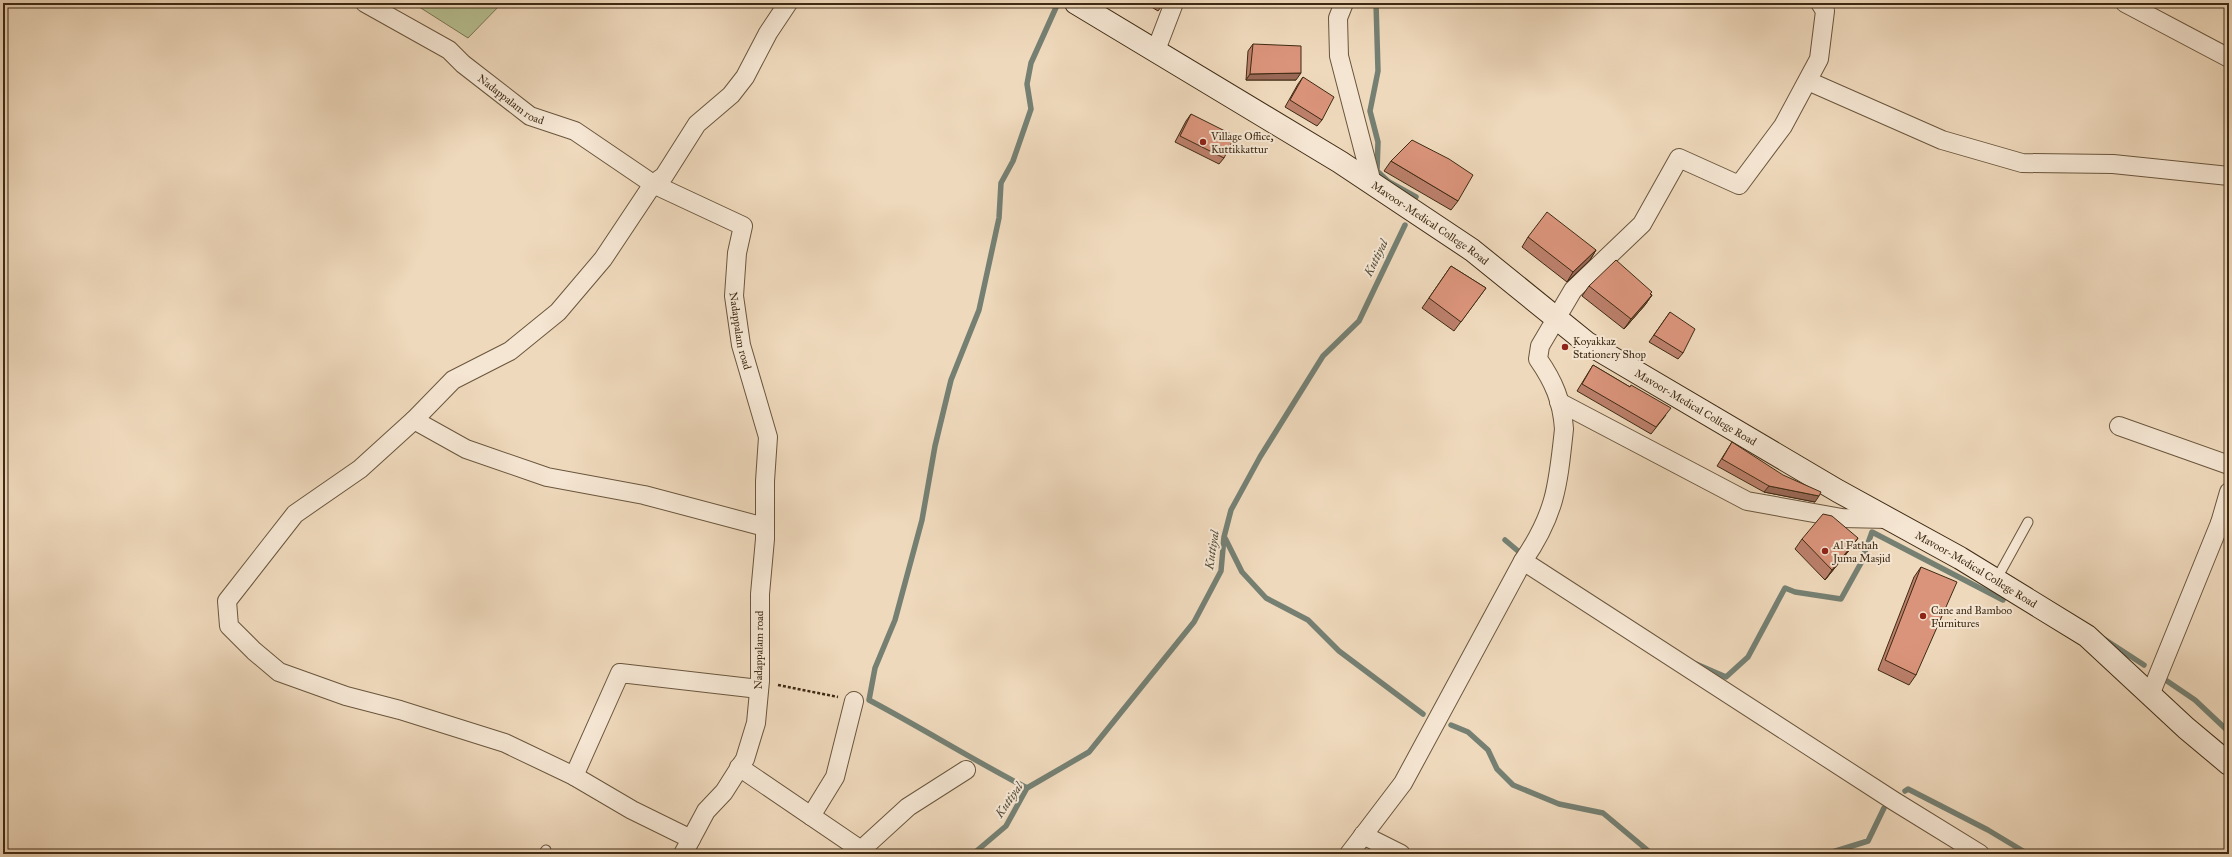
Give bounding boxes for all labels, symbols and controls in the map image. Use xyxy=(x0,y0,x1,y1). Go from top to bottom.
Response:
street label: Nadappalam road xyxy=(475,71,546,127)
place label: Village Office, Kuttikkattur xyxy=(1210,130,1274,156)
marker: Village Office, Kuttikkattur xyxy=(1198,137,1208,147)
street label: Mavoor-Medical College Road xyxy=(1369,178,1492,268)
water label: Kuttiyal xyxy=(1361,236,1392,280)
street label: Nadappalam road xyxy=(727,291,754,371)
place label: Koyakkaz Stationery Shop xyxy=(1573,335,1647,361)
marker: Koyakkaz Stationery Shop xyxy=(1560,342,1570,352)
street label: Mavoor-Medical College Road xyxy=(1633,366,1759,448)
water label: Kuttiyal xyxy=(1202,528,1222,571)
street label: Mavoor-Medical College Road xyxy=(1913,528,2040,611)
place label: Al Fathah Juma Masjid xyxy=(1832,539,1891,566)
marker: Al Fathah Juma Masjid xyxy=(1820,546,1830,556)
place label: Cane and Bamboo Furnitures xyxy=(1931,604,2013,630)
street label: Nadappalam road xyxy=(752,610,766,689)
marker: Cane and Bamboo Furnitures xyxy=(1918,611,1928,621)
water label: Kuttiyal xyxy=(992,778,1027,821)

